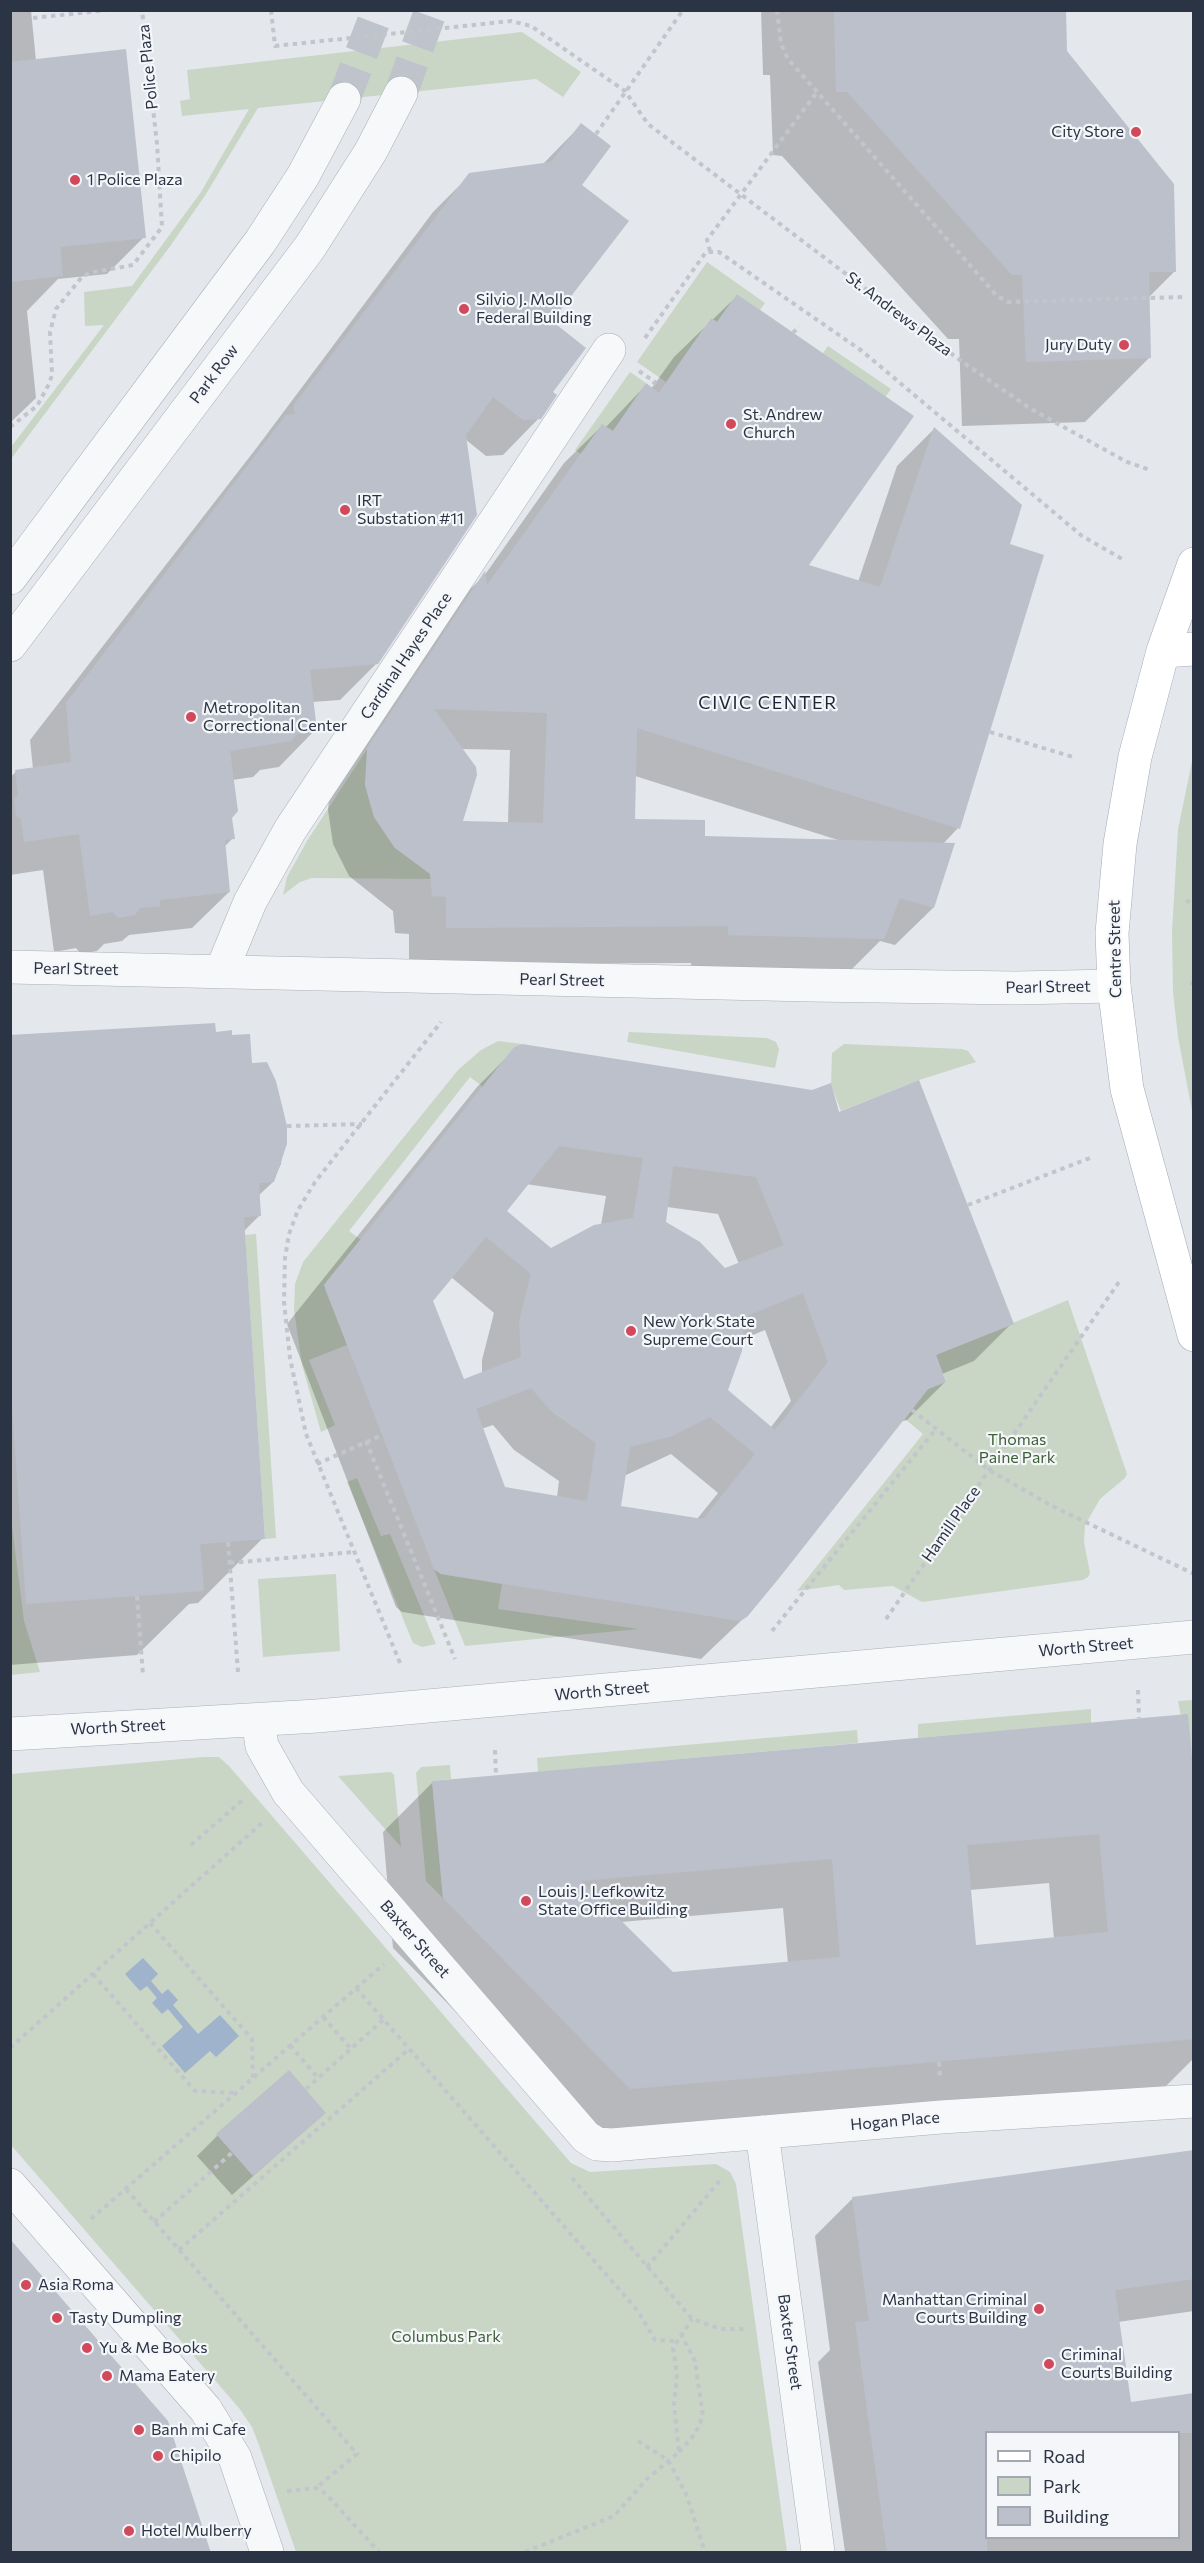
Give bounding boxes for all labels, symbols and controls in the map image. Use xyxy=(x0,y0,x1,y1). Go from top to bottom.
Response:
street label: Police Plaza xyxy=(134,23,162,111)
place label: City Store xyxy=(1051,122,1124,142)
marker: City Store xyxy=(1129,125,1143,139)
place label: 1 Police Plaza xyxy=(87,170,183,190)
marker: 1 Police Plaza xyxy=(68,173,82,187)
street label: St. Andrews Plaza xyxy=(842,268,956,360)
place label: Silvio J. Mollo Federal Building xyxy=(476,290,591,328)
marker: Silvio J. Mollo Federal Building xyxy=(457,302,471,316)
place label: Jury Duty xyxy=(1045,335,1112,355)
marker: Jury Duty xyxy=(1117,338,1131,352)
street label: Park Row xyxy=(186,341,242,407)
place label: St. Andrew Church xyxy=(743,405,822,443)
marker: St. Andrew Church xyxy=(724,417,738,431)
place label: IRT Substation #11 xyxy=(357,491,464,529)
marker: IRT Substation #11 xyxy=(338,503,352,517)
street label: Cardinal Hayes Place xyxy=(356,589,456,723)
district label: CIVIC CENTER xyxy=(698,692,838,714)
place label: Metropolitan Correctional Center xyxy=(203,698,347,736)
marker: Metropolitan Correctional Center xyxy=(184,710,198,724)
street label: Centre Street xyxy=(1105,900,1125,998)
street label: Pearl Street xyxy=(33,959,119,979)
street label: Pearl Street xyxy=(519,970,605,990)
street label: Pearl Street xyxy=(1005,977,1091,997)
place label: New York State Supreme Court xyxy=(643,1312,755,1350)
marker: New York State Supreme Court xyxy=(624,1324,638,1338)
park label: Thomas Paine Park xyxy=(979,1430,1055,1468)
street label: Hamill Place xyxy=(918,1482,984,1566)
street label: Worth Street xyxy=(1038,1633,1134,1661)
street label: Worth Street xyxy=(554,1677,650,1705)
street label: Worth Street xyxy=(70,1715,166,1739)
place label: Louis J. Lefkowitz State Office Building xyxy=(538,1882,688,1920)
marker: Louis J. Lefkowitz State Office Building xyxy=(519,1894,533,1908)
street label: Baxter Street xyxy=(376,1896,454,1982)
street label: Hogan Place xyxy=(850,2108,940,2134)
place label: Asia Roma xyxy=(38,2275,114,2295)
marker: Asia Roma xyxy=(19,2278,33,2292)
place label: Manhattan Criminal Courts Building xyxy=(882,2290,1027,2328)
street label: Baxter Street xyxy=(774,2293,806,2391)
marker: Manhattan Criminal Courts Building xyxy=(1032,2302,1046,2316)
place label: Tasty Dumpling xyxy=(69,2308,182,2328)
marker: Tasty Dumpling xyxy=(50,2311,64,2325)
park label: Columbus Park xyxy=(391,2327,501,2347)
place label: Yu & Me Books xyxy=(99,2338,207,2358)
marker: Yu & Me Books xyxy=(80,2341,94,2355)
place label: Criminal Courts Building xyxy=(1061,2345,1172,2383)
marker: Criminal Courts Building xyxy=(1042,2357,1056,2371)
place label: Mama Eatery xyxy=(119,2366,215,2386)
marker: Mama Eatery xyxy=(100,2369,114,2383)
place label: Banh mi Cafe xyxy=(151,2420,246,2440)
marker: Banh mi Cafe xyxy=(132,2423,146,2437)
legend xyxy=(985,2431,1180,2539)
text: Road xyxy=(1043,2445,1085,2467)
place label: Chipilo xyxy=(170,2446,221,2466)
marker: Chipilo xyxy=(151,2449,165,2463)
text: Park xyxy=(1043,2475,1081,2497)
text: Building xyxy=(1043,2505,1109,2527)
place label: Hotel Mulberry xyxy=(141,2521,252,2541)
marker: Hotel Mulberry xyxy=(122,2524,136,2538)

